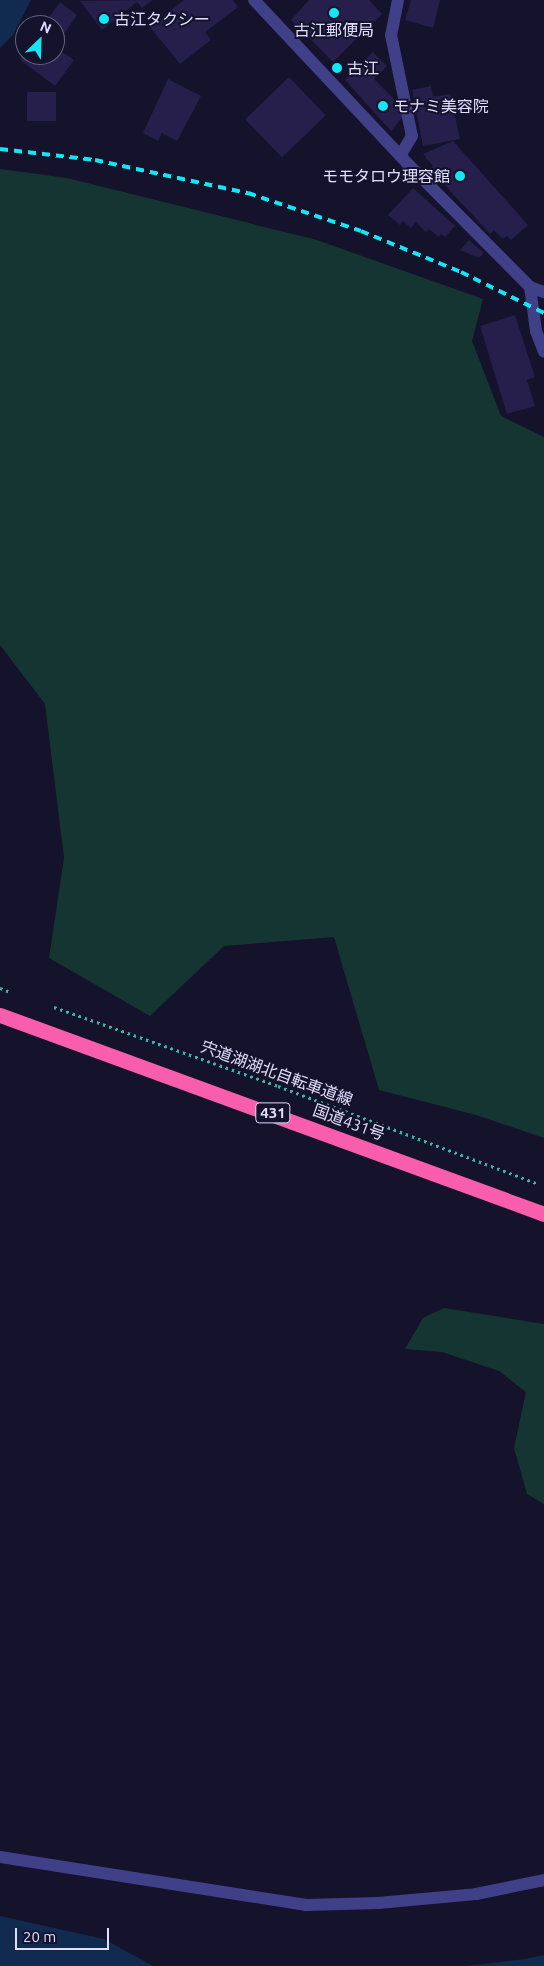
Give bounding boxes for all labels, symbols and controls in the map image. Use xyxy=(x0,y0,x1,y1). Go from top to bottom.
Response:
marker: 古江郵便局 xyxy=(328,7,340,19)
place label: 古江タクシー xyxy=(114,9,210,29)
marker: 古江タクシー xyxy=(98,13,110,25)
north arrow xyxy=(15,15,65,65)
text: N xyxy=(38,18,54,37)
place label: 古江郵便局 xyxy=(294,20,374,40)
place label: 古江 xyxy=(347,58,379,78)
marker: 古江 xyxy=(331,62,343,74)
place label: モナミ美容院 xyxy=(393,96,489,116)
marker: モナミ美容院 xyxy=(377,100,389,112)
place label: モモタロウ理容館 xyxy=(322,166,450,186)
marker: モモタロウ理容館 xyxy=(454,170,466,182)
street label: 宍道湖湖北自転車道線 xyxy=(199,1037,355,1109)
road number: 431 xyxy=(254,1100,292,1126)
street label: 国道431号 xyxy=(310,1100,388,1144)
scale bar xyxy=(18,1918,111,1950)
text: 20 m xyxy=(23,1928,56,1945)

